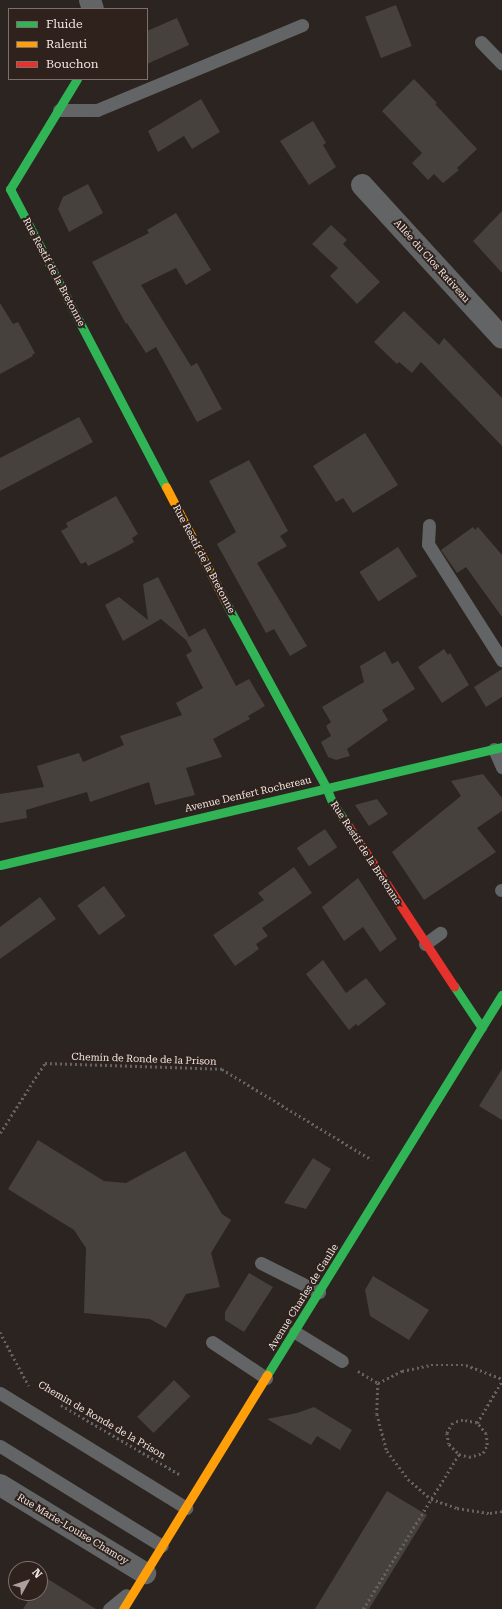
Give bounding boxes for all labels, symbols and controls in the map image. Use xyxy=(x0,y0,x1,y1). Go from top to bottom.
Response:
legend xyxy=(8,8,148,80)
text: Fluide xyxy=(46,17,83,31)
text: Ralenti xyxy=(46,37,87,51)
text: Bouchon xyxy=(46,57,99,71)
street label: Rue Restif de la Bretonne xyxy=(20,216,88,328)
street label: Allée du Clos Rativeau xyxy=(392,217,472,305)
street label: Rue Restif de la Bretonne xyxy=(170,503,238,615)
street label: Avenue Denfert Rochereau xyxy=(184,774,312,814)
street label: Rue Restif de la Bretonne xyxy=(328,799,404,907)
street label: Chemin de Ronde de la Prison xyxy=(71,1050,217,1068)
street label: Avenue Charles de Gaulle xyxy=(265,1242,341,1352)
street label: Chemin de Ronde de la Prison xyxy=(36,1378,168,1462)
street label: Rue Marie-Louise Chamoy xyxy=(15,1491,131,1567)
north arrow xyxy=(8,1561,48,1601)
text: N xyxy=(29,1566,45,1581)

